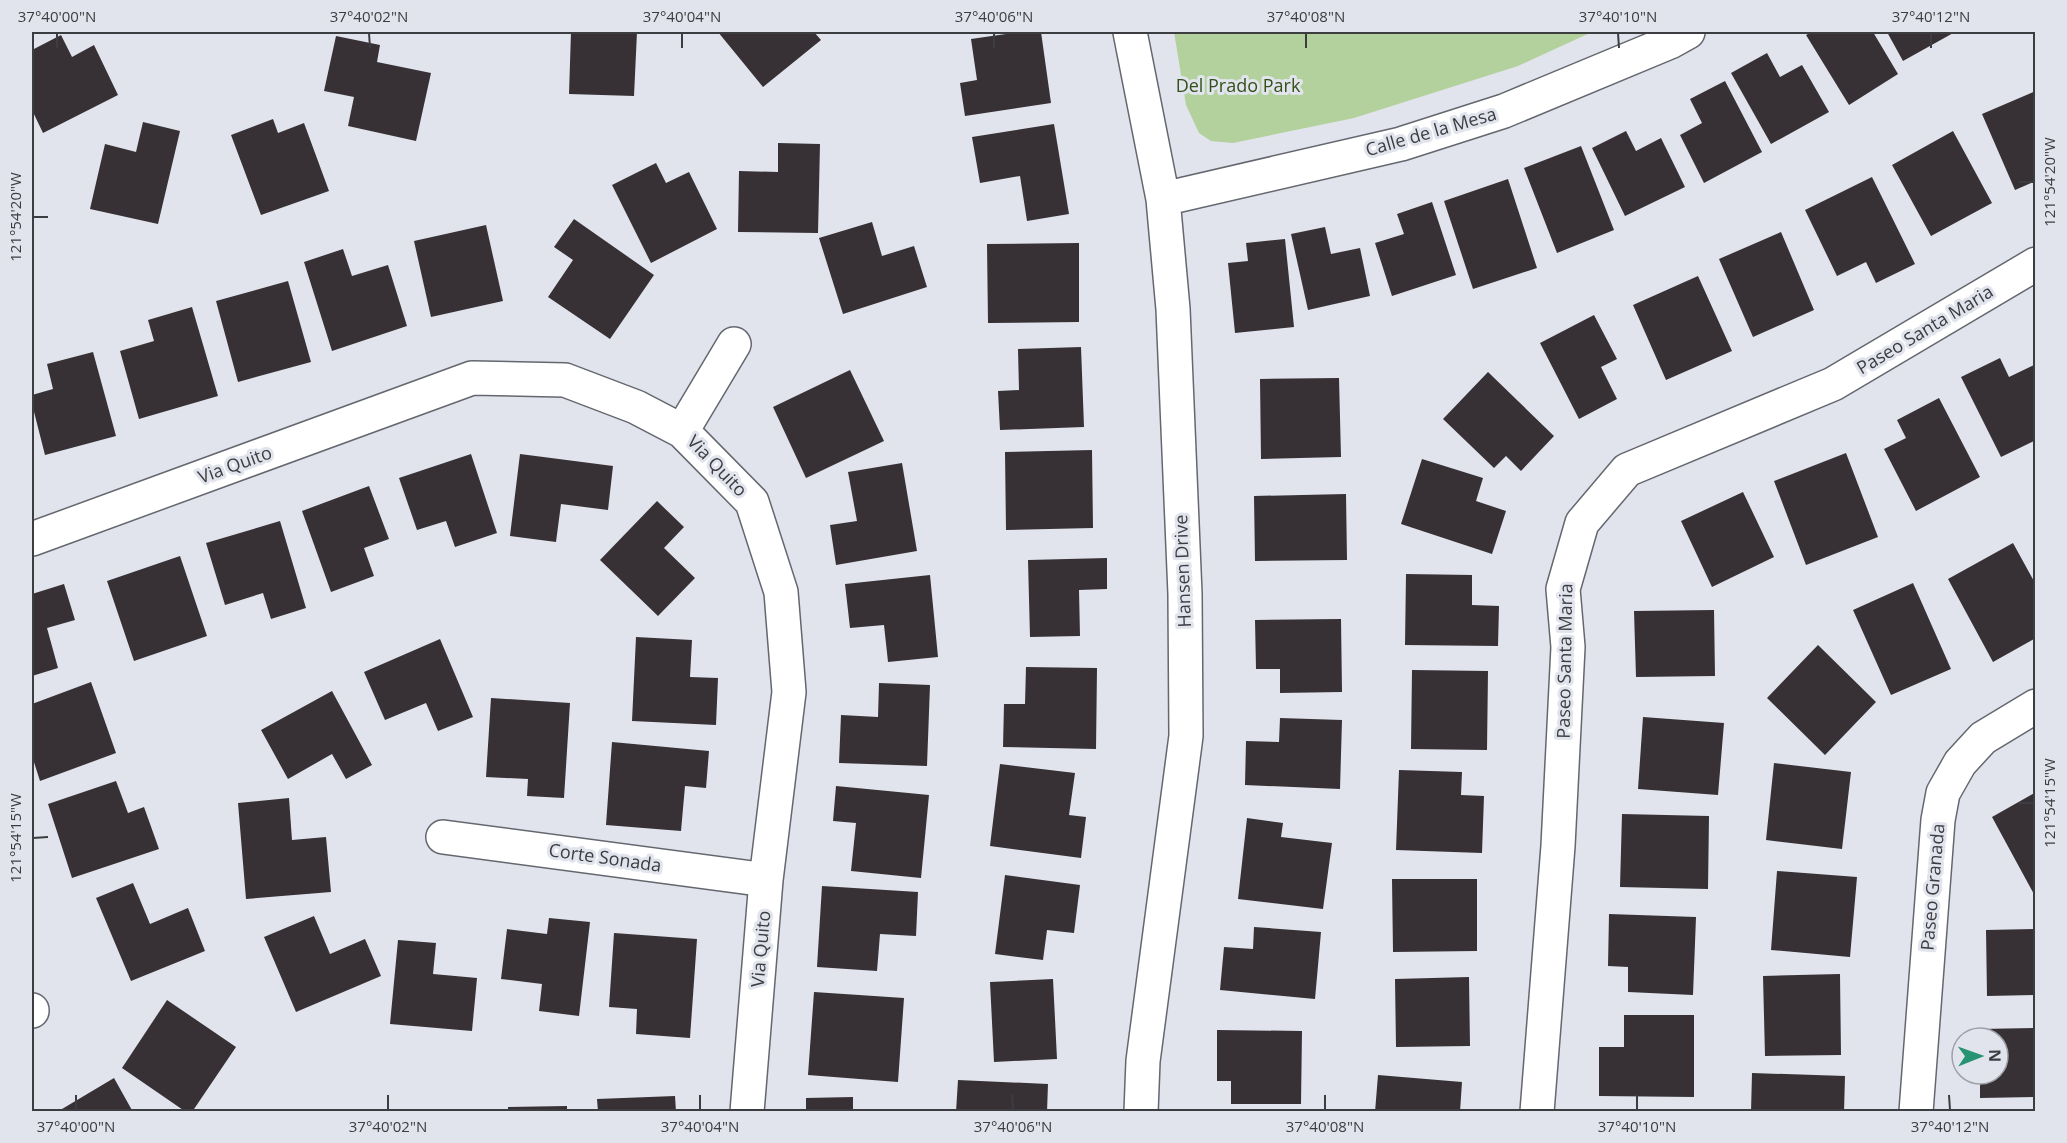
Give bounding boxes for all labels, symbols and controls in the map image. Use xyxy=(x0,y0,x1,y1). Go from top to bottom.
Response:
text: 37°40'00"N xyxy=(18,6,96,26)
text: 37°40'02"N xyxy=(330,6,408,26)
text: 37°40'04"N xyxy=(643,6,721,26)
text: 37°40'06"N xyxy=(955,6,1033,26)
text: 37°40'08"N xyxy=(1267,6,1345,26)
text: 37°40'10"N xyxy=(1579,6,1657,26)
text: 37°40'12"N xyxy=(1892,6,1970,26)
park label: Del Prado Park xyxy=(1176,73,1301,97)
street label: Calle de la Mesa xyxy=(1362,101,1499,161)
text: 121°54'20"W xyxy=(2039,137,2059,227)
text: 121°54'20"W xyxy=(5,172,25,262)
street label: Paseo Santa Maria xyxy=(1852,279,1997,379)
street label: Via Quito xyxy=(682,429,753,501)
street label: Via Quito xyxy=(194,440,275,488)
street label: Hansen Drive xyxy=(1168,514,1196,628)
street label: Paseo Santa Maria xyxy=(1551,583,1577,739)
text: 121°54'15"W xyxy=(2039,758,2059,848)
text: 121°54'15"W xyxy=(5,793,25,883)
street label: Paseo Granada xyxy=(1914,822,1950,951)
street label: Corte Sonada xyxy=(547,837,663,877)
street label: Via Quito xyxy=(745,910,775,988)
north arrow xyxy=(1950,1026,2010,1086)
text: N xyxy=(1984,1049,2006,1062)
text: 37°40'00"N xyxy=(37,1116,115,1136)
text: 37°40'02"N xyxy=(349,1116,427,1136)
text: 37°40'04"N xyxy=(661,1116,739,1136)
text: 37°40'06"N xyxy=(974,1116,1052,1136)
text: 37°40'08"N xyxy=(1286,1116,1364,1136)
text: 37°40'10"N xyxy=(1598,1116,1676,1136)
text: 37°40'12"N xyxy=(1911,1116,1989,1136)

